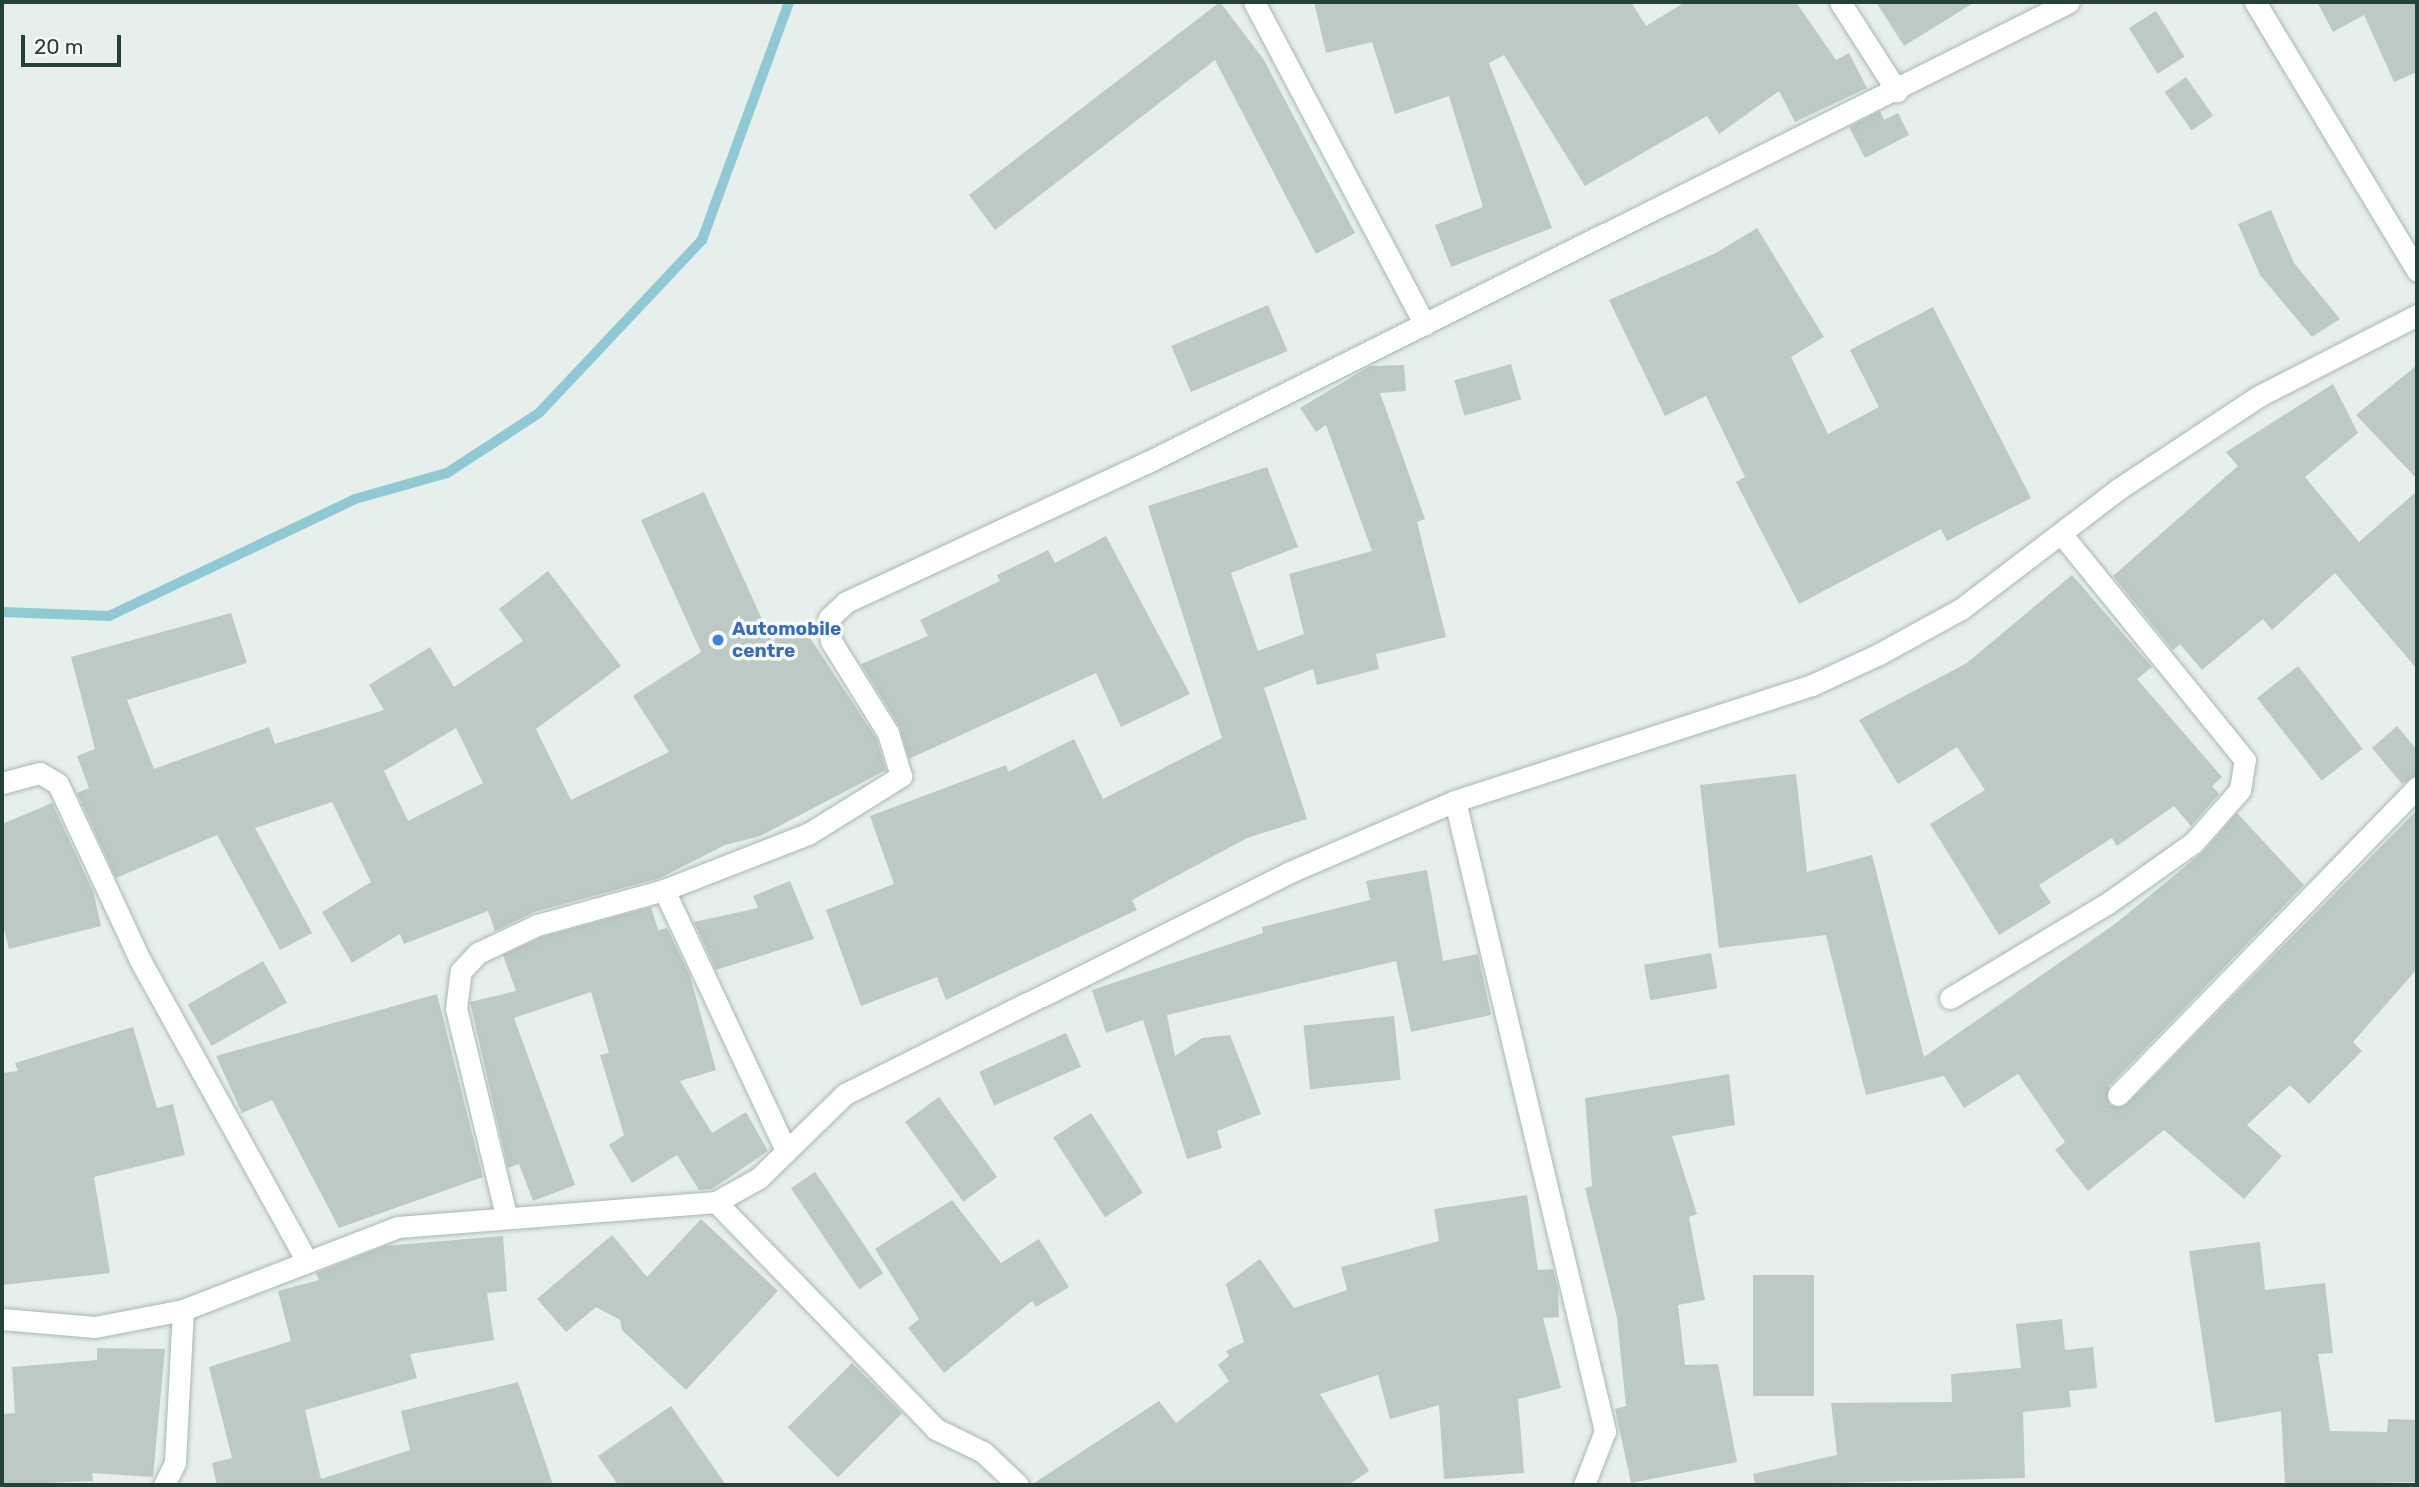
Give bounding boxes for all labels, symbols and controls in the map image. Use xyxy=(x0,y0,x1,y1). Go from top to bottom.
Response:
scale bar xyxy=(24,21,124,65)
text: 20 m xyxy=(34,34,83,59)
place label: Automobile centre xyxy=(732,618,841,662)
marker: Automobile centre xyxy=(710,632,726,648)

